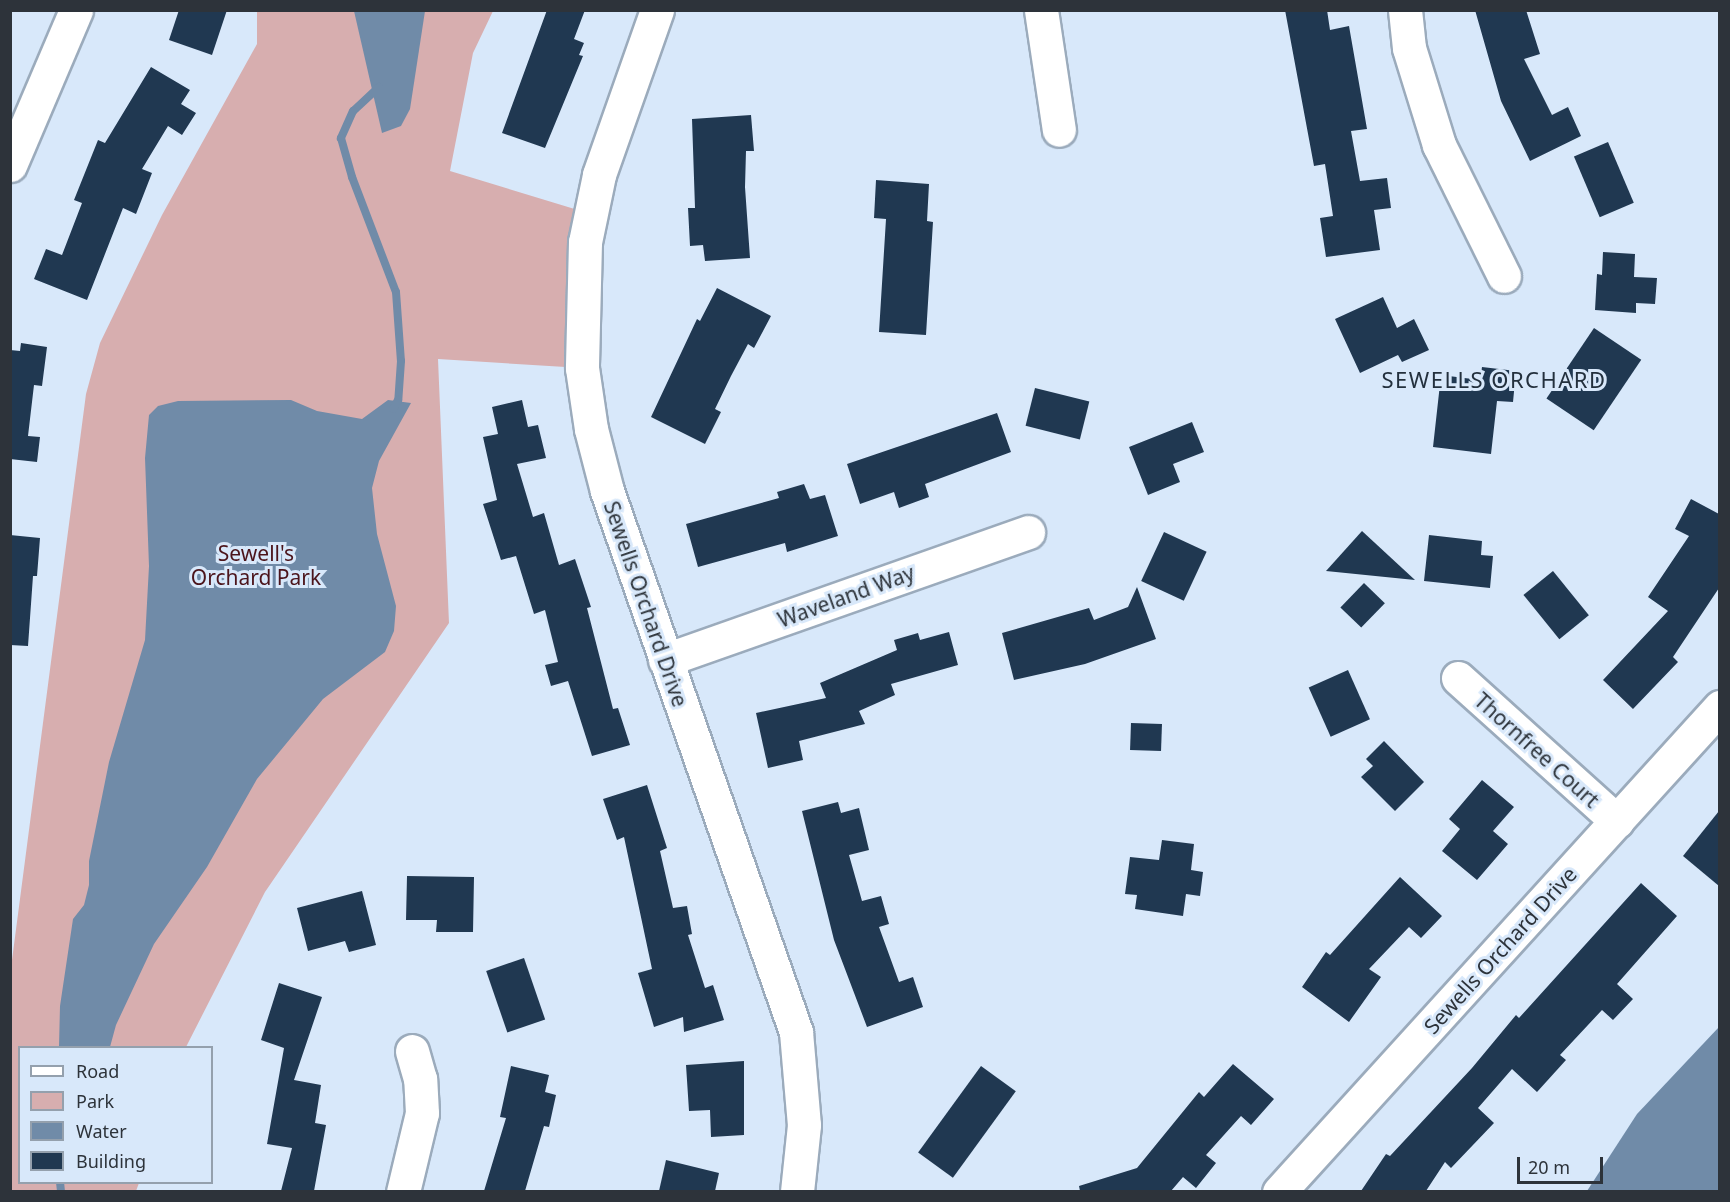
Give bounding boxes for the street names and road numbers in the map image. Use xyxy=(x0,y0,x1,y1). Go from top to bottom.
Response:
street label: Sewells Orchard Drive xyxy=(599,498,693,710)
street label: Waveland Way xyxy=(774,560,918,632)
street label: Thornfree Court xyxy=(1470,687,1604,813)
street label: Sewells Orchard Drive xyxy=(1418,861,1582,1039)

